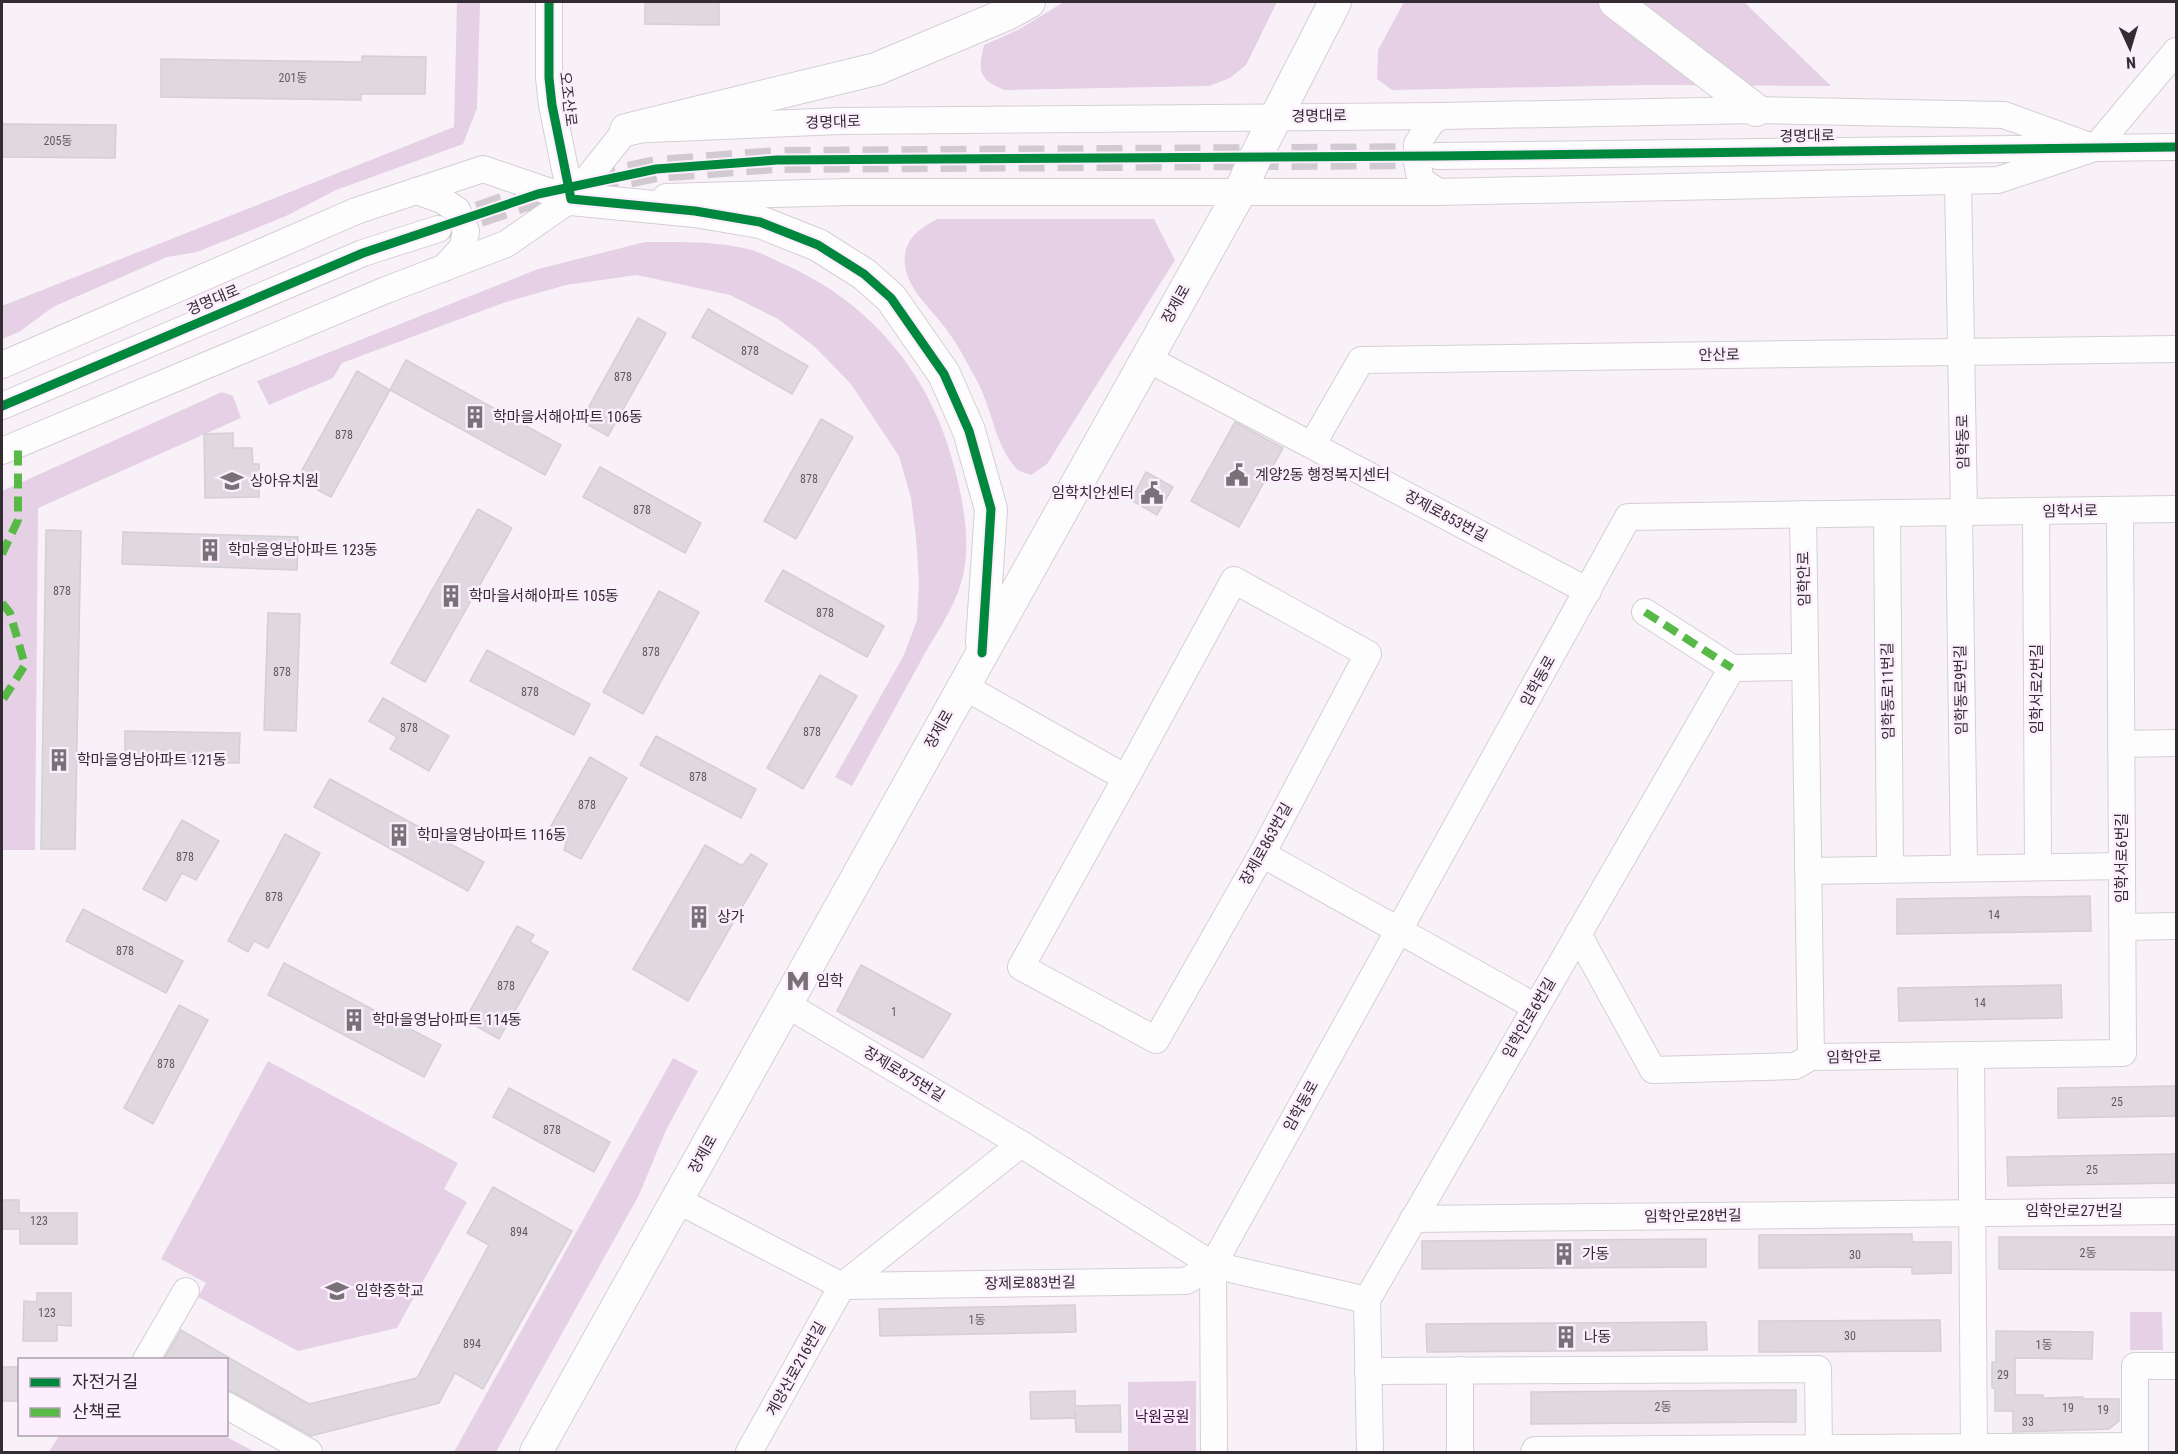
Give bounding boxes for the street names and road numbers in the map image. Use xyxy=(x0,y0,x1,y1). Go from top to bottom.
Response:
street label: 오조산로 xyxy=(556,71,580,127)
street label: 경명대로 xyxy=(1291,107,1347,125)
street label: 경명대로 xyxy=(805,112,861,132)
street label: 경명대로 xyxy=(1779,127,1835,145)
street label: 경명대로 xyxy=(184,281,242,319)
street label: 장제로 xyxy=(1158,282,1194,326)
street label: 안산로 xyxy=(1698,346,1740,364)
street label: 임학동로 xyxy=(1954,414,1972,470)
street label: 장제로853번길 xyxy=(1402,487,1490,545)
street label: 임학서로 xyxy=(2042,502,2098,520)
street label: 임학안로 xyxy=(1795,551,1813,607)
street label: 임학동로11번길 xyxy=(1878,642,1898,740)
street label: 임학서로2번길 xyxy=(2028,644,2046,734)
street label: 임학동로9번길 xyxy=(1951,645,1971,735)
street label: 임학동로 xyxy=(1517,652,1559,710)
street label: 장제로 xyxy=(921,707,957,751)
street label: 장제로863번길 xyxy=(1236,800,1296,888)
street label: 임학서로6번길 xyxy=(2113,813,2131,903)
street label: 임학안로6번길 xyxy=(1499,974,1559,1062)
street label: 장제로875번길 xyxy=(860,1043,948,1105)
street label: 임학안로 xyxy=(1826,1048,1882,1066)
street label: 임학동로 xyxy=(1280,1077,1322,1135)
street label: 장제로 xyxy=(685,1132,721,1176)
street label: 임학안로27번길 xyxy=(2025,1202,2123,1220)
street label: 임학안로28번길 xyxy=(1644,1206,1742,1226)
street label: 장제로883번길 xyxy=(984,1273,1076,1293)
street label: 계양산로216번길 xyxy=(763,1319,829,1419)

